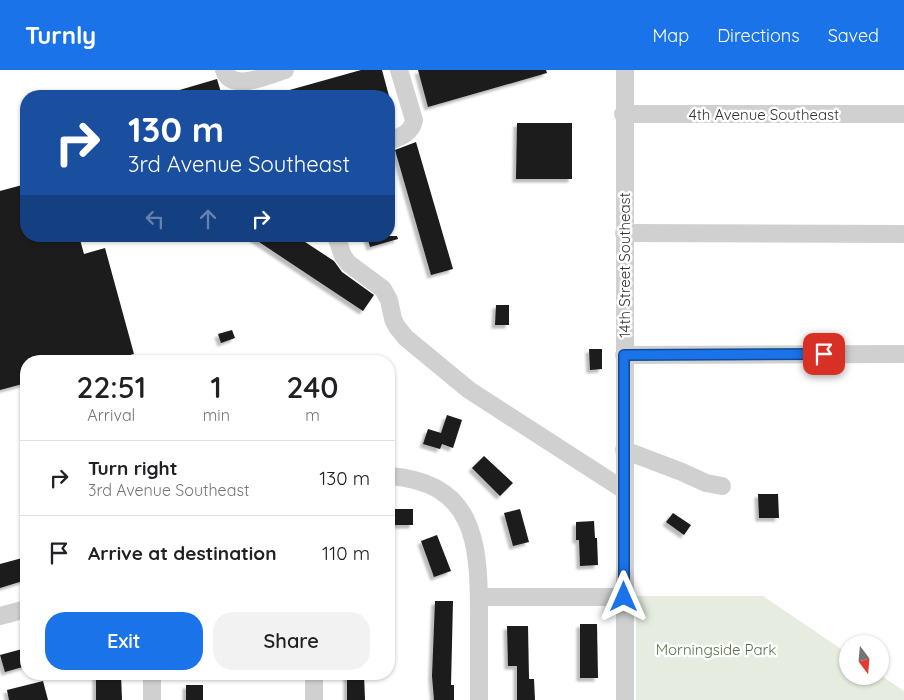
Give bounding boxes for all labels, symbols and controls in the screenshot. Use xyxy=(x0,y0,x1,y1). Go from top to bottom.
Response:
text: Turnly xyxy=(25,20,96,50)
text: Map xyxy=(652,24,689,47)
text: Directions xyxy=(717,24,800,47)
text: Saved xyxy=(828,24,879,47)
street label: 4th Avenue Southeast xyxy=(689,105,839,124)
text: 130 m xyxy=(128,107,224,151)
icon: right xyxy=(45,110,110,175)
text: 3rd Avenue Southeast xyxy=(128,150,350,178)
street label: 14th Street Southeast xyxy=(615,192,634,338)
icon: left xyxy=(141,205,169,233)
icon: ahead xyxy=(194,205,222,233)
icon: right xyxy=(247,205,275,233)
pin xyxy=(803,333,845,375)
icon: arrive xyxy=(810,340,838,368)
text: 22:51 xyxy=(77,368,146,406)
text: 1 xyxy=(211,368,222,406)
text: 240 xyxy=(286,368,338,406)
text: Arrival xyxy=(87,405,135,425)
text: min xyxy=(203,405,230,425)
text: m xyxy=(305,405,320,425)
text: Turn right xyxy=(88,456,177,480)
icon: right xyxy=(45,464,73,492)
text: 130 m xyxy=(319,466,370,490)
text: 3rd Avenue Southeast xyxy=(88,480,249,500)
icon: arrive xyxy=(45,539,73,567)
text: Arrive at destination xyxy=(88,541,277,565)
text: 110 m xyxy=(322,541,370,565)
position arrow xyxy=(597,570,649,622)
button: Exit xyxy=(45,612,203,670)
button: Share xyxy=(213,612,370,670)
north arrow xyxy=(839,635,889,685)
map controls xyxy=(839,635,889,685)
park label: Morningside Park xyxy=(656,640,776,659)

